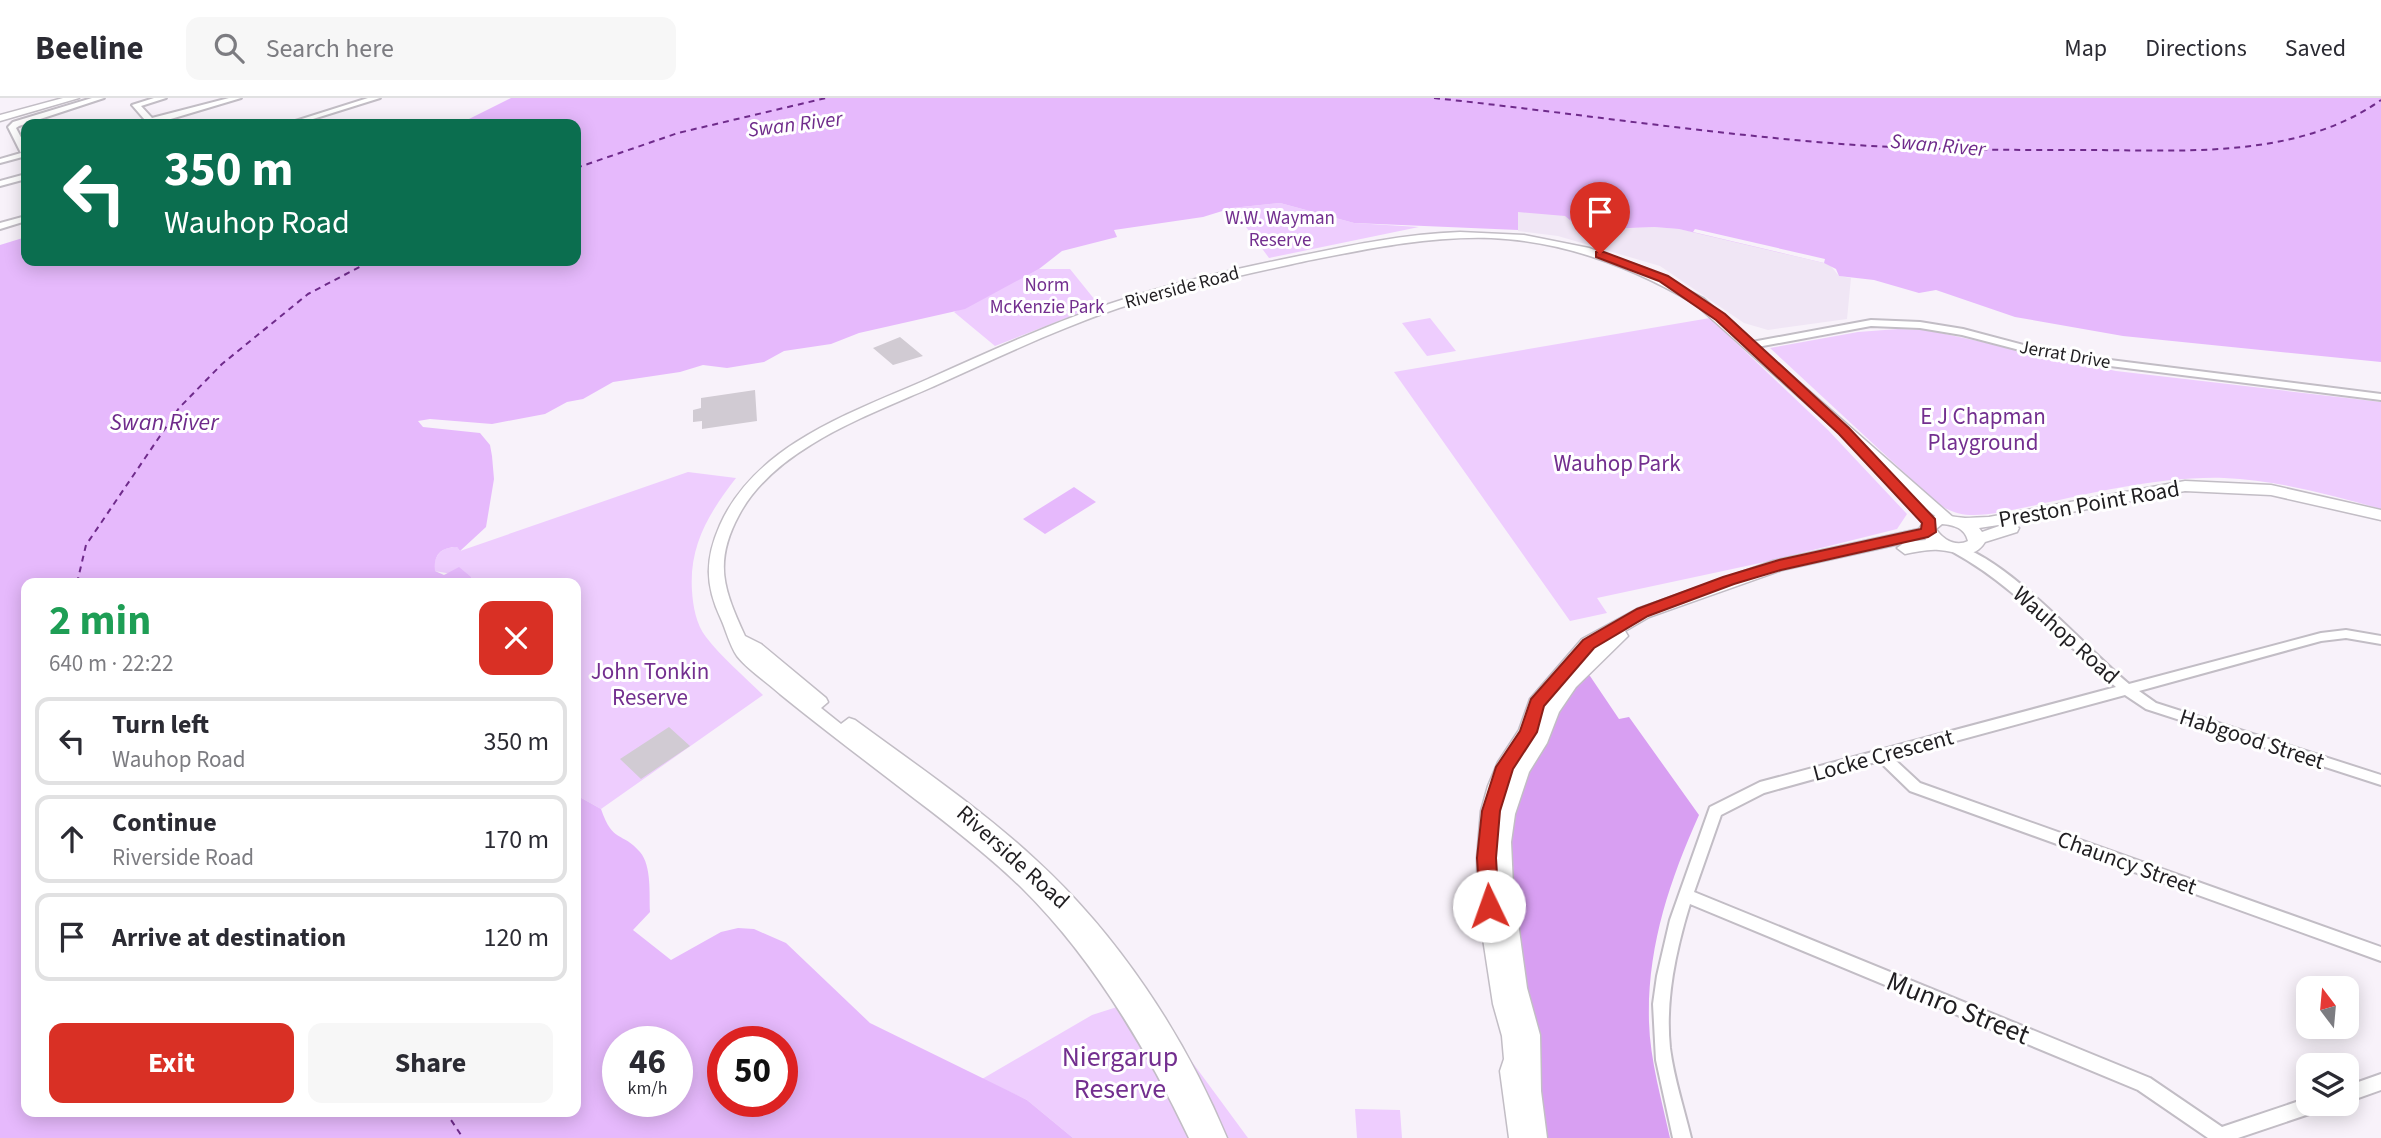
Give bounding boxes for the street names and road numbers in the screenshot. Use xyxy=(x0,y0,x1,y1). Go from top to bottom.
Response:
street label: Riverside Road xyxy=(1122,260,1242,316)
street label: Jerrat Drive xyxy=(2017,334,2113,376)
street label: Preston Point Road xyxy=(1996,472,2182,536)
street label: Wauhop Road xyxy=(2005,578,2127,692)
street label: Habgood Street xyxy=(2175,700,2329,778)
street label: Locke Crescent xyxy=(1809,720,1957,790)
street label: Riverside Road xyxy=(949,797,1077,917)
street label: Chauncy Street xyxy=(2053,823,2201,904)
street label: Munro Street xyxy=(1880,961,2036,1055)

